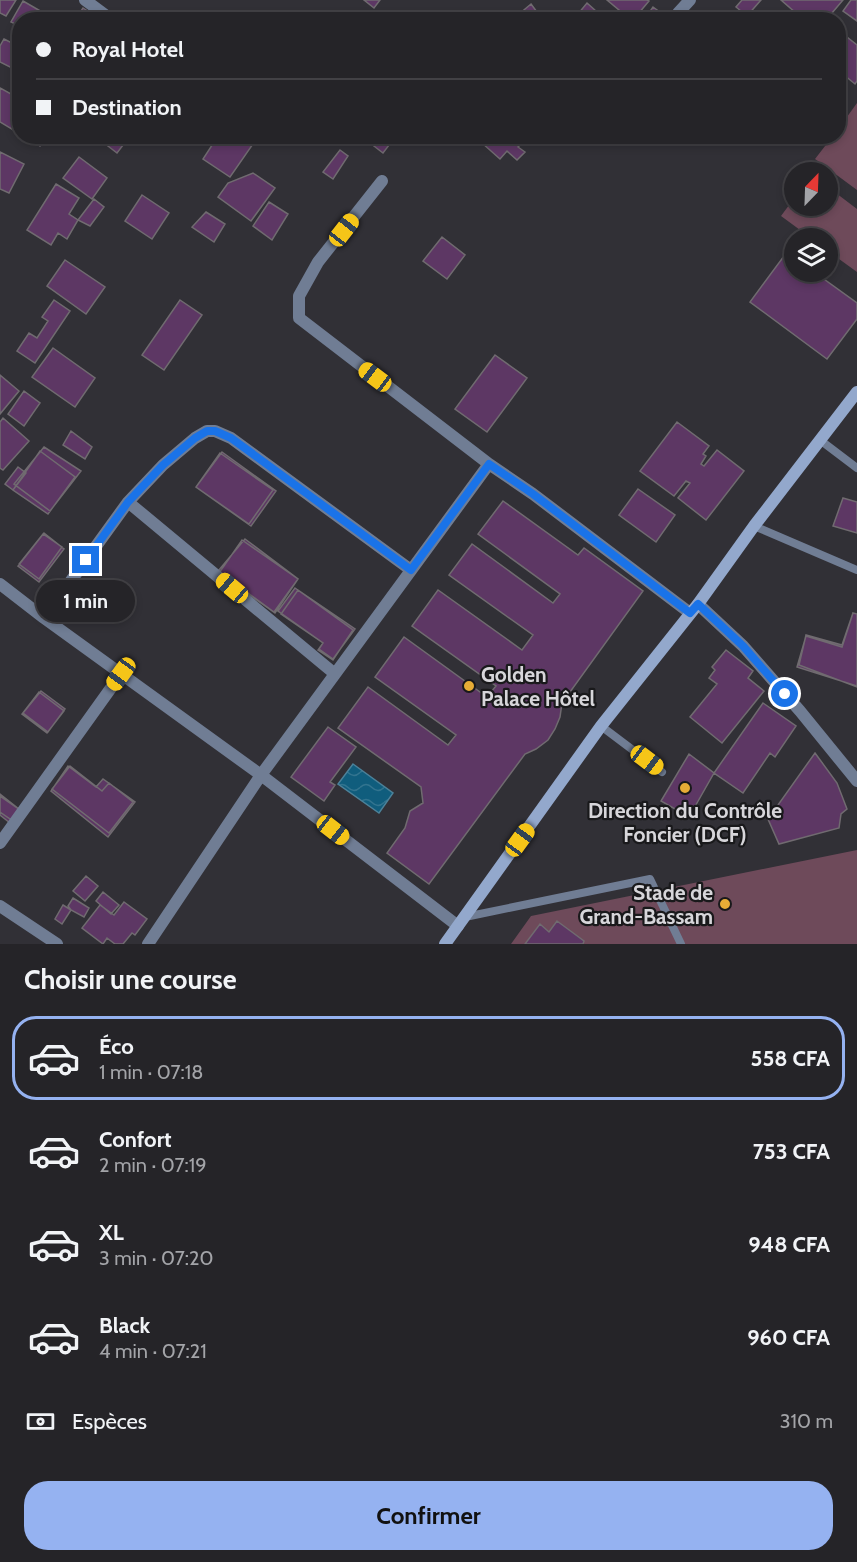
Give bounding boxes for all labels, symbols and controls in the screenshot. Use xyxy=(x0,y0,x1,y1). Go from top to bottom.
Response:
text: Royal Hotel xyxy=(72,36,184,63)
text: Destination xyxy=(72,94,182,121)
north arrow xyxy=(784,162,838,216)
map controls xyxy=(784,162,838,282)
car xyxy=(326,210,362,250)
button: layers xyxy=(784,228,838,282)
car xyxy=(355,359,395,395)
route end xyxy=(72,546,99,573)
car xyxy=(212,570,252,606)
callout: 1 min xyxy=(36,581,136,623)
text: 1 min xyxy=(63,589,108,613)
car xyxy=(103,654,139,694)
place label: Golden Palace Hôtel xyxy=(481,662,596,711)
marker: Golden Palace Hôtel xyxy=(462,679,476,693)
route start xyxy=(771,680,798,707)
car xyxy=(627,742,667,778)
marker: Direction du Contrôle Foncier (DCF) xyxy=(678,781,692,795)
place label: Direction du Contrôle Foncier (DCF) xyxy=(588,798,782,847)
car xyxy=(313,812,353,848)
car xyxy=(502,820,538,860)
place label: Stade de Grand-Bassam xyxy=(580,880,713,929)
marker: Stade de Grand-Bassam xyxy=(718,897,732,911)
text: Choisir une course xyxy=(24,963,237,996)
icon: car xyxy=(27,1031,81,1085)
text: Éco xyxy=(99,1033,134,1060)
text: 558 CFA xyxy=(751,1045,830,1072)
text: 1 min · 07:18 xyxy=(99,1060,203,1084)
icon: car xyxy=(27,1124,81,1178)
text: Confort xyxy=(99,1126,172,1153)
text: 753 CFA xyxy=(753,1138,830,1165)
text: 2 min · 07:19 xyxy=(99,1153,207,1177)
icon: car xyxy=(27,1217,81,1271)
text: XL xyxy=(99,1219,124,1246)
text: 948 CFA xyxy=(748,1231,830,1258)
text: 3 min · 07:20 xyxy=(99,1246,213,1270)
icon: car xyxy=(27,1310,81,1364)
text: Black xyxy=(99,1312,150,1339)
text: 960 CFA xyxy=(747,1324,830,1351)
text: 4 min · 07:21 xyxy=(99,1339,207,1363)
icon: cash xyxy=(24,1405,57,1438)
text: Espèces xyxy=(72,1408,147,1435)
text: 310 m xyxy=(780,1409,833,1433)
button: Confirmer xyxy=(24,1481,833,1550)

